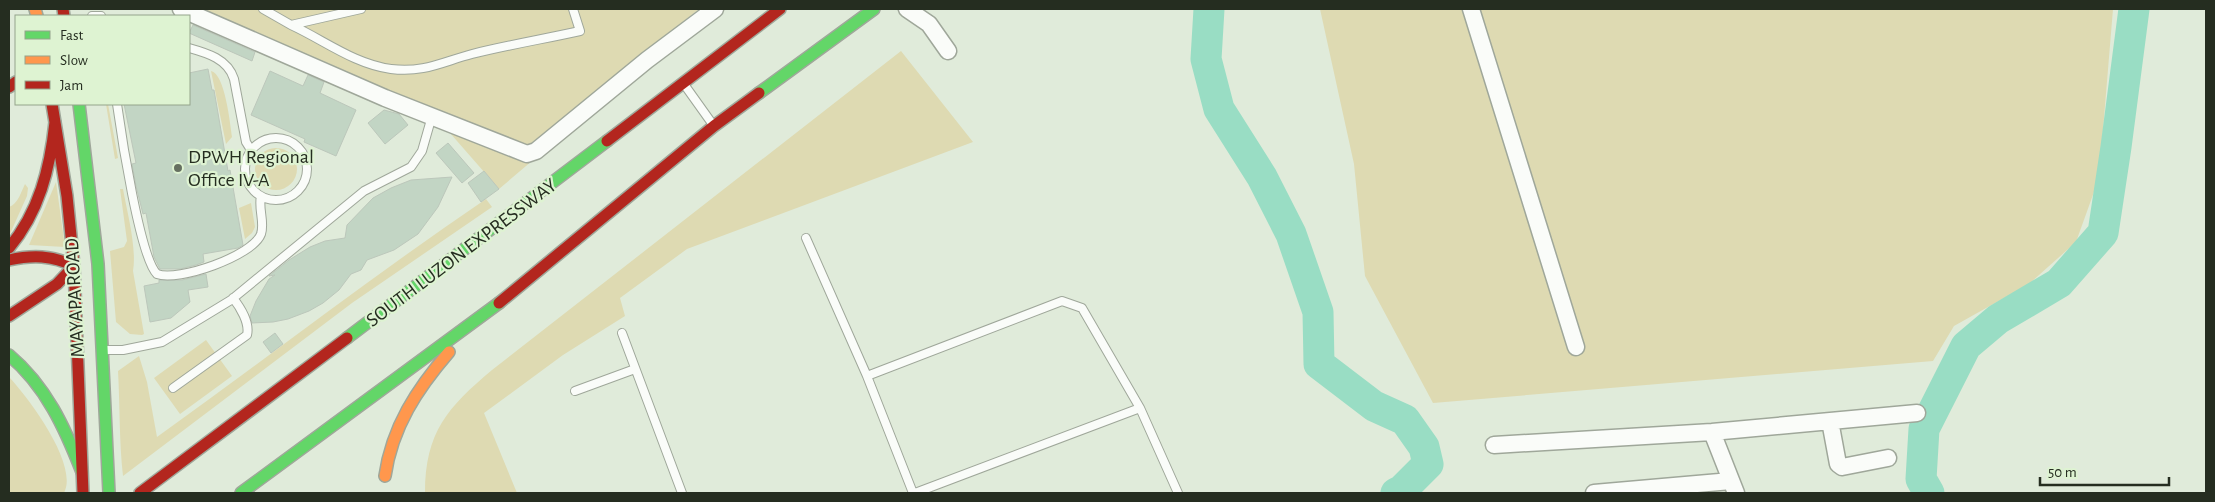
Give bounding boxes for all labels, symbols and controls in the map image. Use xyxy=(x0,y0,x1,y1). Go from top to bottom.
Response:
legend xyxy=(15,15,190,105)
text: Fast xyxy=(60,28,84,43)
text: Slow xyxy=(60,53,88,68)
text: Jam xyxy=(60,78,83,93)
place label: DPWH Regional Office IV-A xyxy=(188,147,314,190)
marker: DPWH Regional Office IV-A xyxy=(172,162,184,174)
street label: SOUTH LUZON EXPRESSWAY xyxy=(363,175,561,331)
street label: MAYAPA ROAD xyxy=(62,238,88,358)
scale bar xyxy=(2040,454,2169,486)
text: 50 m xyxy=(2048,465,2077,480)

